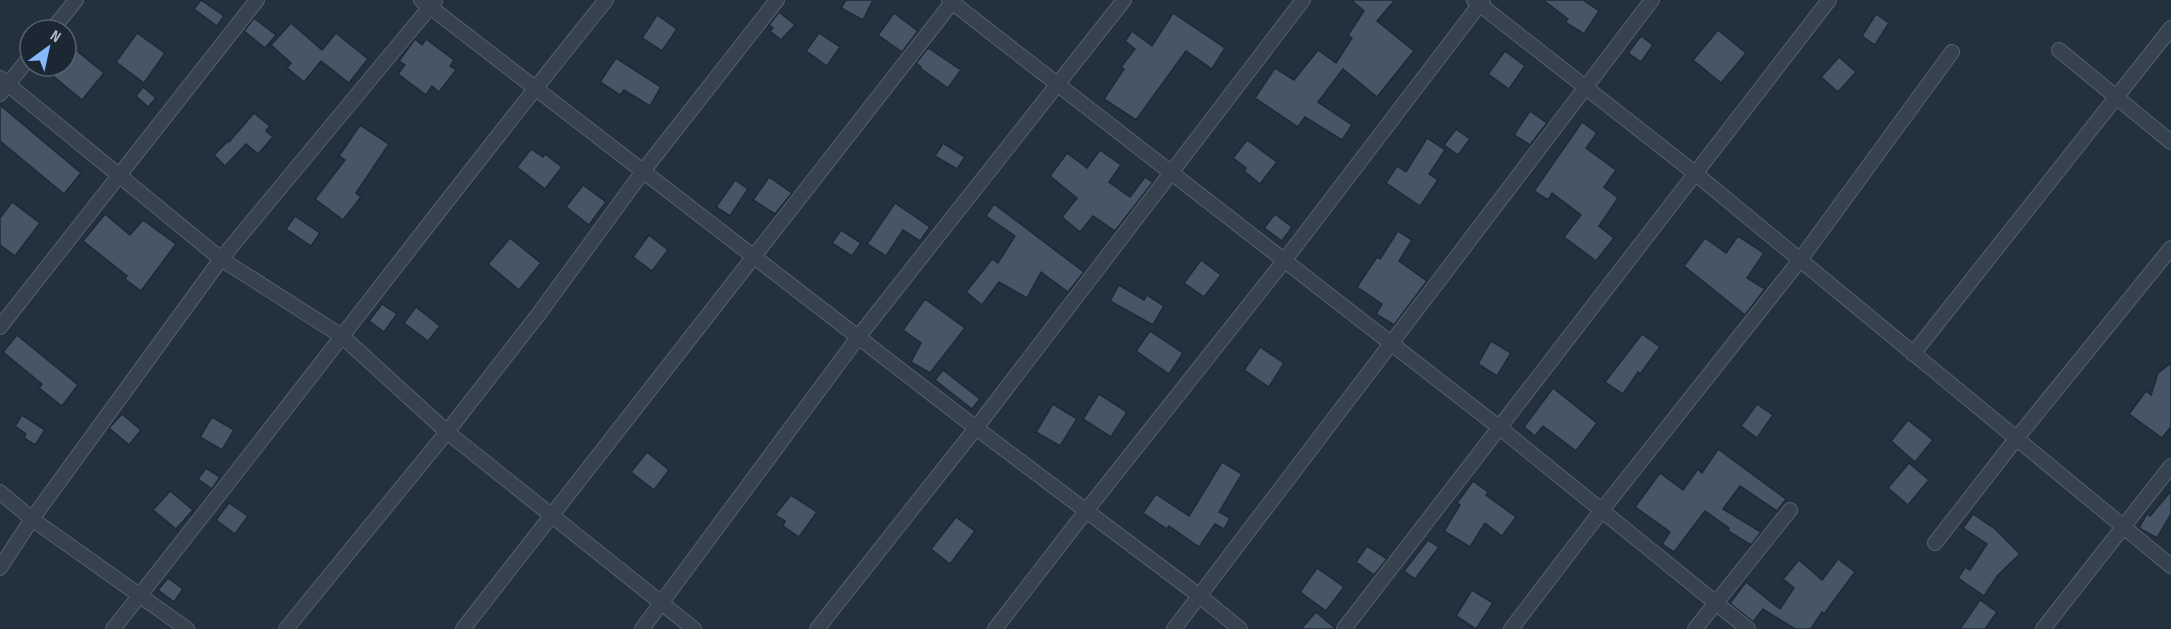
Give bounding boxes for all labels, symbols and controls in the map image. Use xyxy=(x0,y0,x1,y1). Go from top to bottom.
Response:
north arrow xyxy=(18,18,78,78)
text: N xyxy=(47,26,64,47)

